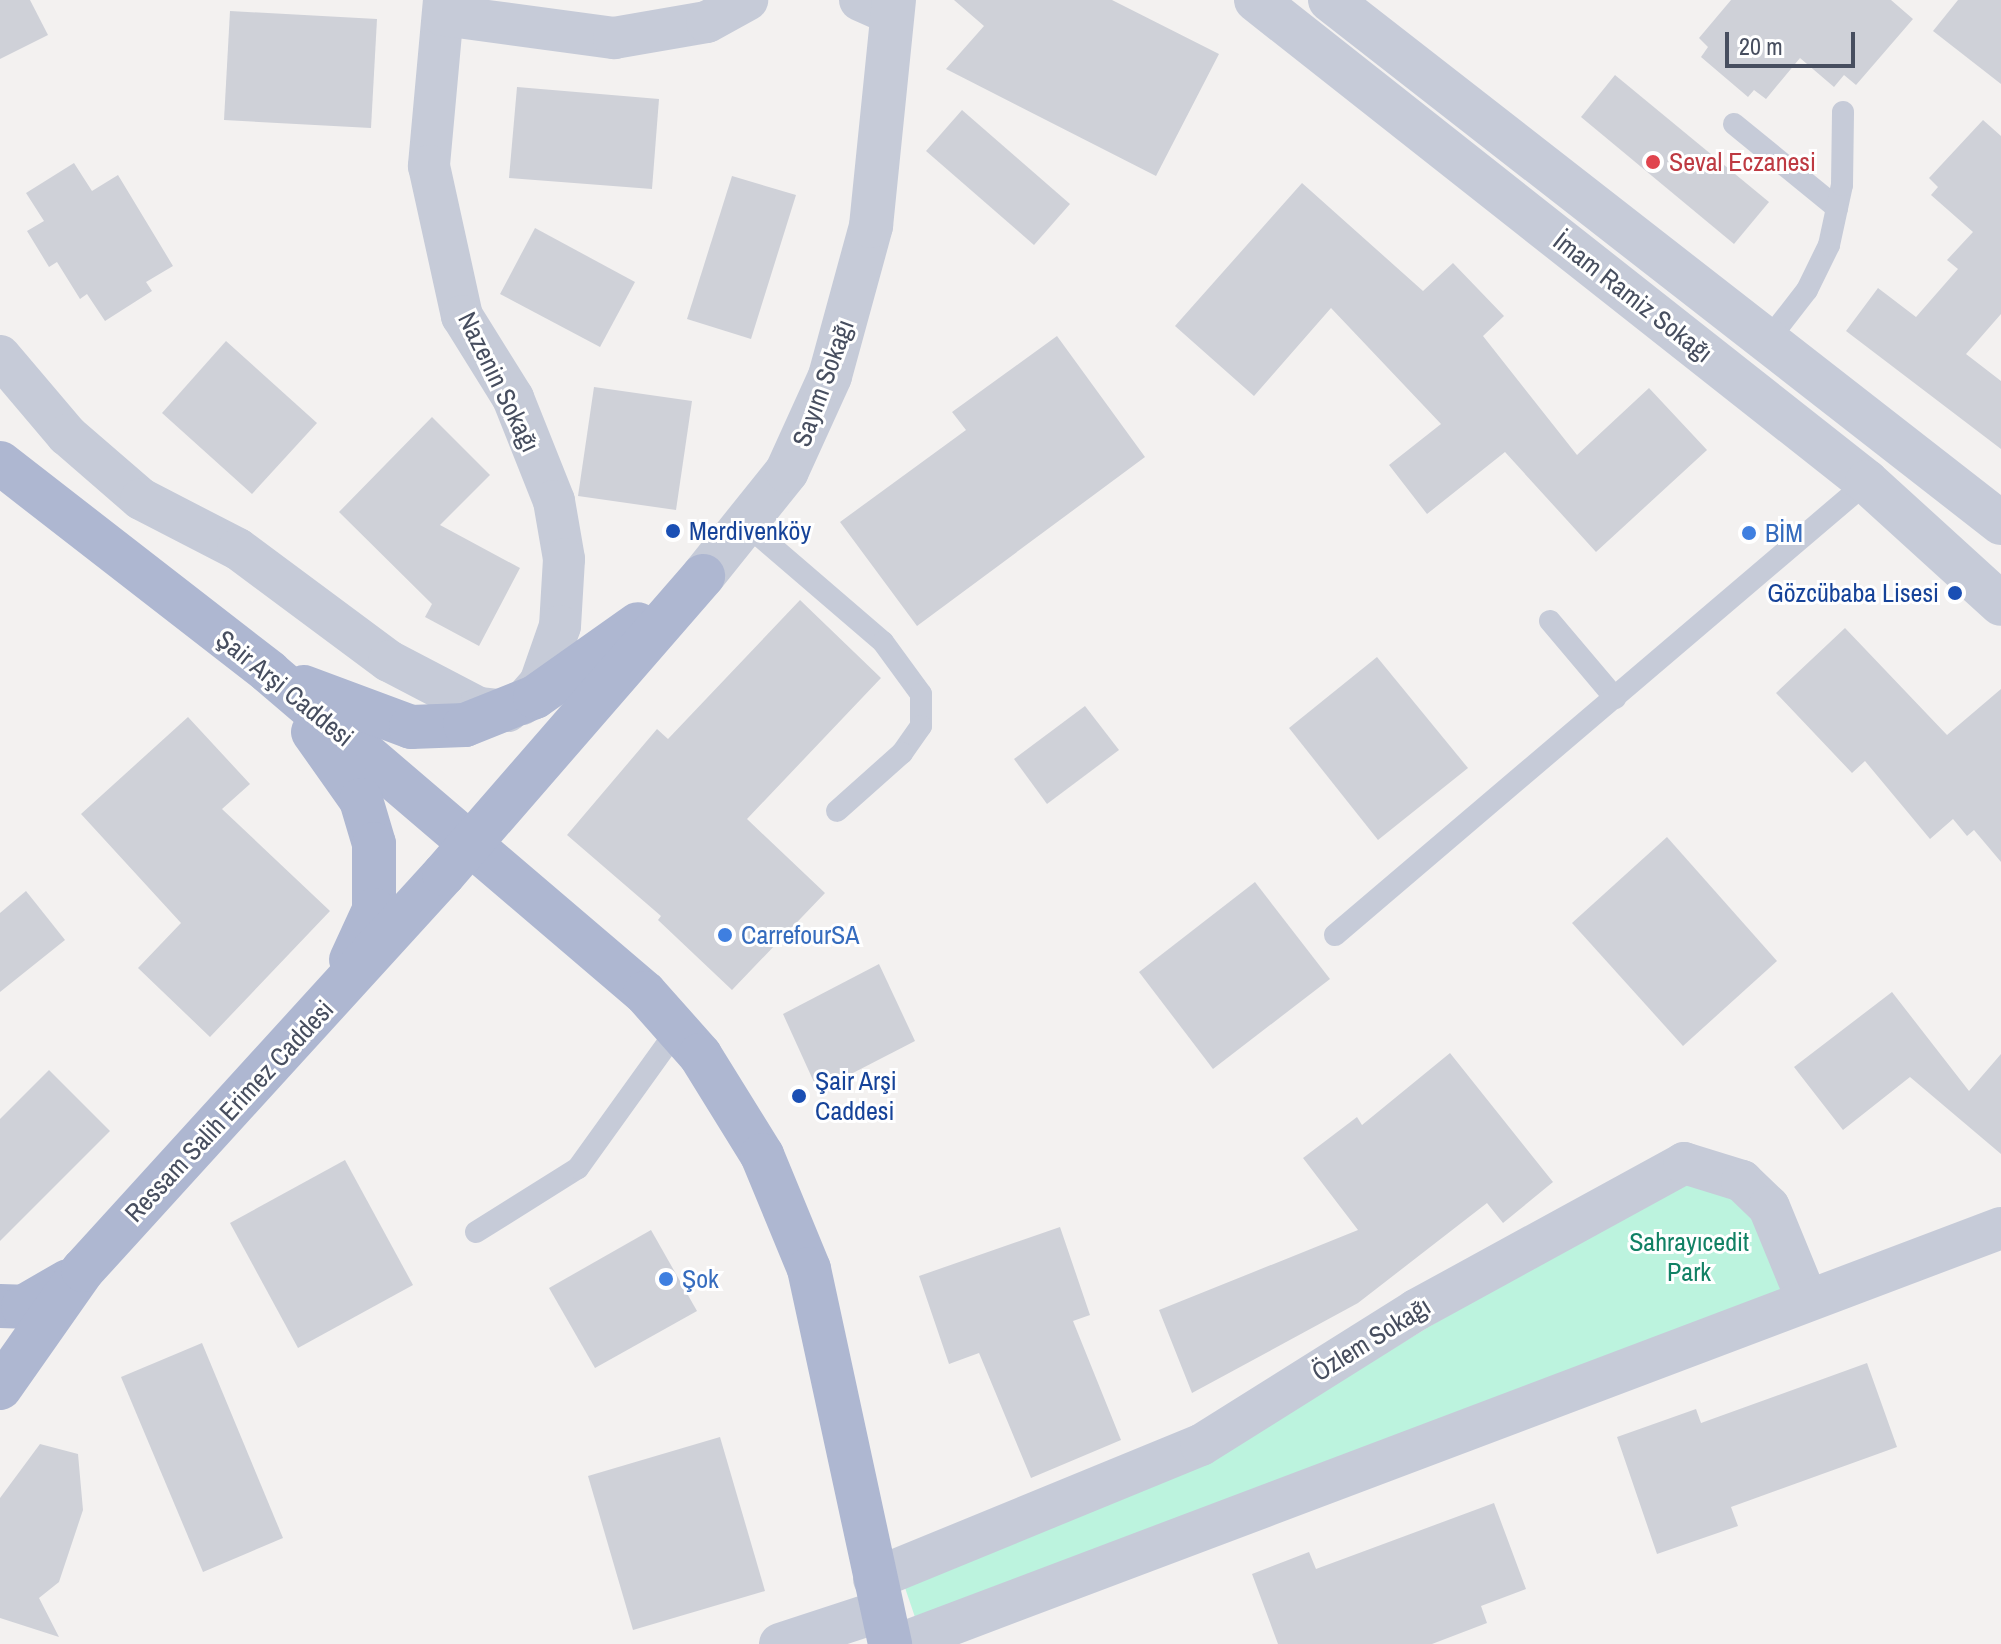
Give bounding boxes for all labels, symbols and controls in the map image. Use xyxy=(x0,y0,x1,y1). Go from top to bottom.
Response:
scale bar xyxy=(1729,16,1859,66)
text: 20 m xyxy=(1739,30,1783,62)
place label: Seval Eczanesi xyxy=(1669,146,1816,178)
marker: Seval Eczanesi xyxy=(1644,153,1662,171)
street label: İmam Ramiz Sokağı xyxy=(1547,225,1719,369)
street label: Nazenin Sokağı xyxy=(452,307,546,457)
street label: Sayım Sokağı xyxy=(786,315,860,451)
place label: Merdivenköy xyxy=(689,515,811,547)
place label: BİM xyxy=(1765,517,1803,549)
marker: Merdivenköy xyxy=(664,522,682,540)
marker: BİM xyxy=(1740,524,1758,542)
place label: Gözcübaba Lisesi xyxy=(1767,577,1939,609)
marker: Gözcübaba Lisesi xyxy=(1946,584,1964,602)
street label: Şair Arşi Caddesi xyxy=(210,623,360,753)
place label: CarrefourSA xyxy=(741,919,859,951)
marker: CarrefourSA xyxy=(716,926,734,944)
street label: Ressam Salih Erimez Caddesi xyxy=(118,994,340,1228)
place label: Şair Arşi Caddesi xyxy=(815,1065,898,1126)
marker: Şair Arşi Caddesi xyxy=(790,1087,808,1105)
park label: Sahrayıcedit Park xyxy=(1629,1226,1749,1288)
place label: Şok xyxy=(682,1263,719,1295)
marker: Şok xyxy=(657,1270,675,1288)
street label: Özlem Sokağı xyxy=(1306,1290,1436,1388)

